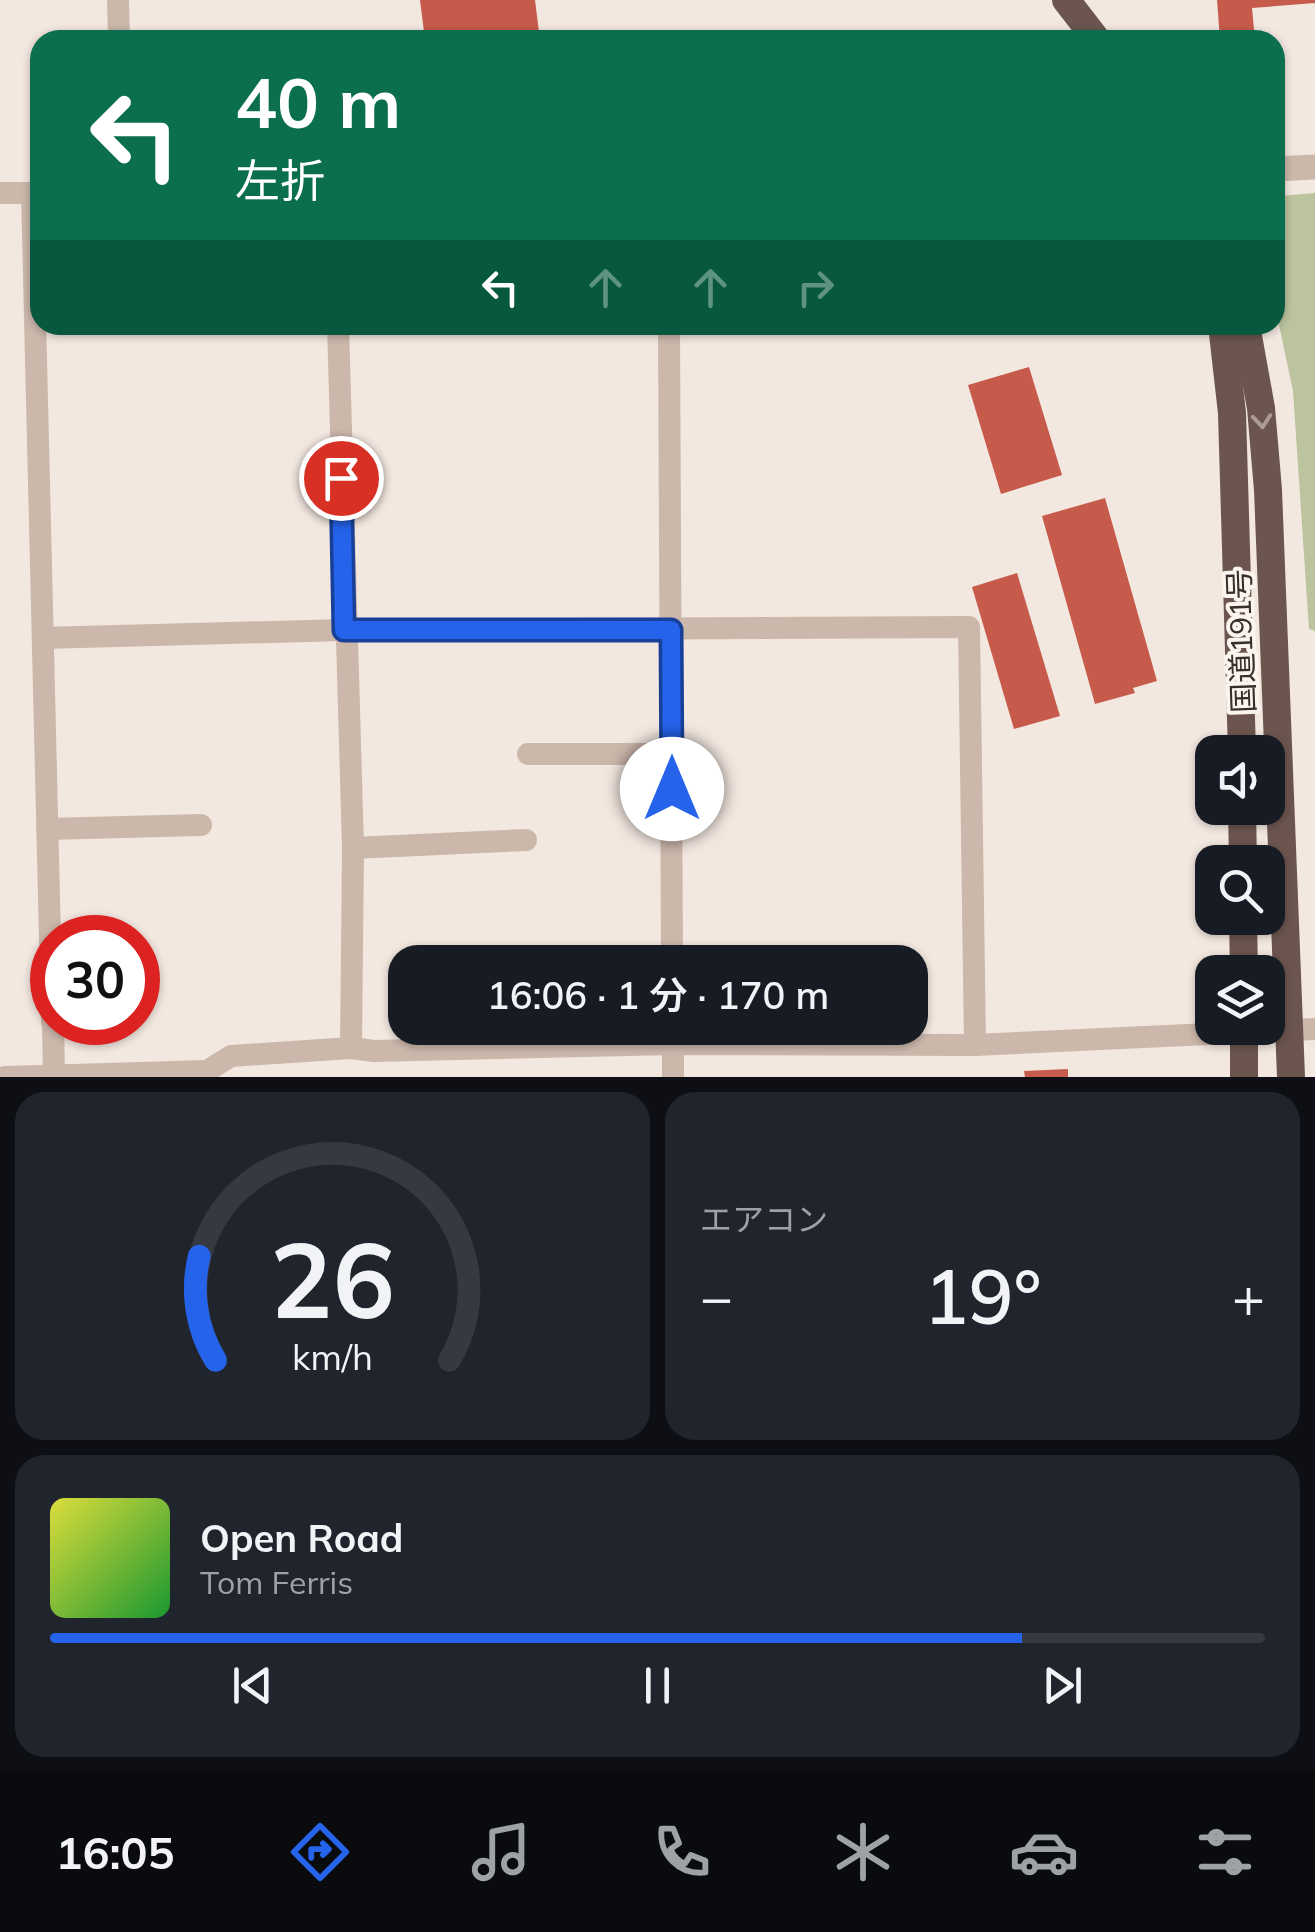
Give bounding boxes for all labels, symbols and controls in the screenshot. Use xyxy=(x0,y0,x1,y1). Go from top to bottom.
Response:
text: 40 m xyxy=(235,58,401,146)
icon: left xyxy=(70,70,200,200)
text: 左折 xyxy=(235,152,325,208)
icon: left xyxy=(473,260,528,315)
icon: ahead xyxy=(578,260,633,315)
icon: ahead xyxy=(683,260,738,315)
icon: right xyxy=(788,260,843,315)
one-way arrow xyxy=(1250,414,1272,430)
pin xyxy=(299,436,384,521)
icon: arrive xyxy=(314,451,369,506)
street label: 国道191号 xyxy=(1219,568,1263,714)
map controls xyxy=(1195,735,1285,1045)
button: sound xyxy=(1195,735,1285,825)
position arrow xyxy=(620,737,724,841)
button: search xyxy=(1195,845,1285,935)
speed limit sign: 30 xyxy=(30,915,160,1045)
button: layers xyxy=(1195,955,1285,1045)
text: 16:06 · 1 分 · 170 m xyxy=(487,971,829,1019)
text: エアコン xyxy=(700,1199,828,1239)
text: 26 xyxy=(270,1213,395,1344)
text: 19° xyxy=(923,1249,1042,1343)
text: − xyxy=(700,1262,733,1331)
text: + xyxy=(1232,1262,1265,1331)
text: km/h xyxy=(292,1334,373,1379)
text: Open Road xyxy=(200,1514,403,1562)
text: Tom Ferris xyxy=(200,1562,353,1602)
icon: previous xyxy=(225,1658,280,1713)
icon: pause xyxy=(630,1658,685,1713)
icon: next xyxy=(1035,1658,1090,1713)
icon: directions xyxy=(285,1817,355,1887)
icon: music xyxy=(466,1817,536,1887)
icon: phone xyxy=(647,1817,717,1887)
icon: climate xyxy=(828,1817,898,1887)
icon: car xyxy=(1009,1817,1079,1887)
icon: filters xyxy=(1190,1817,1260,1887)
text: 16:05 xyxy=(55,1824,175,1880)

